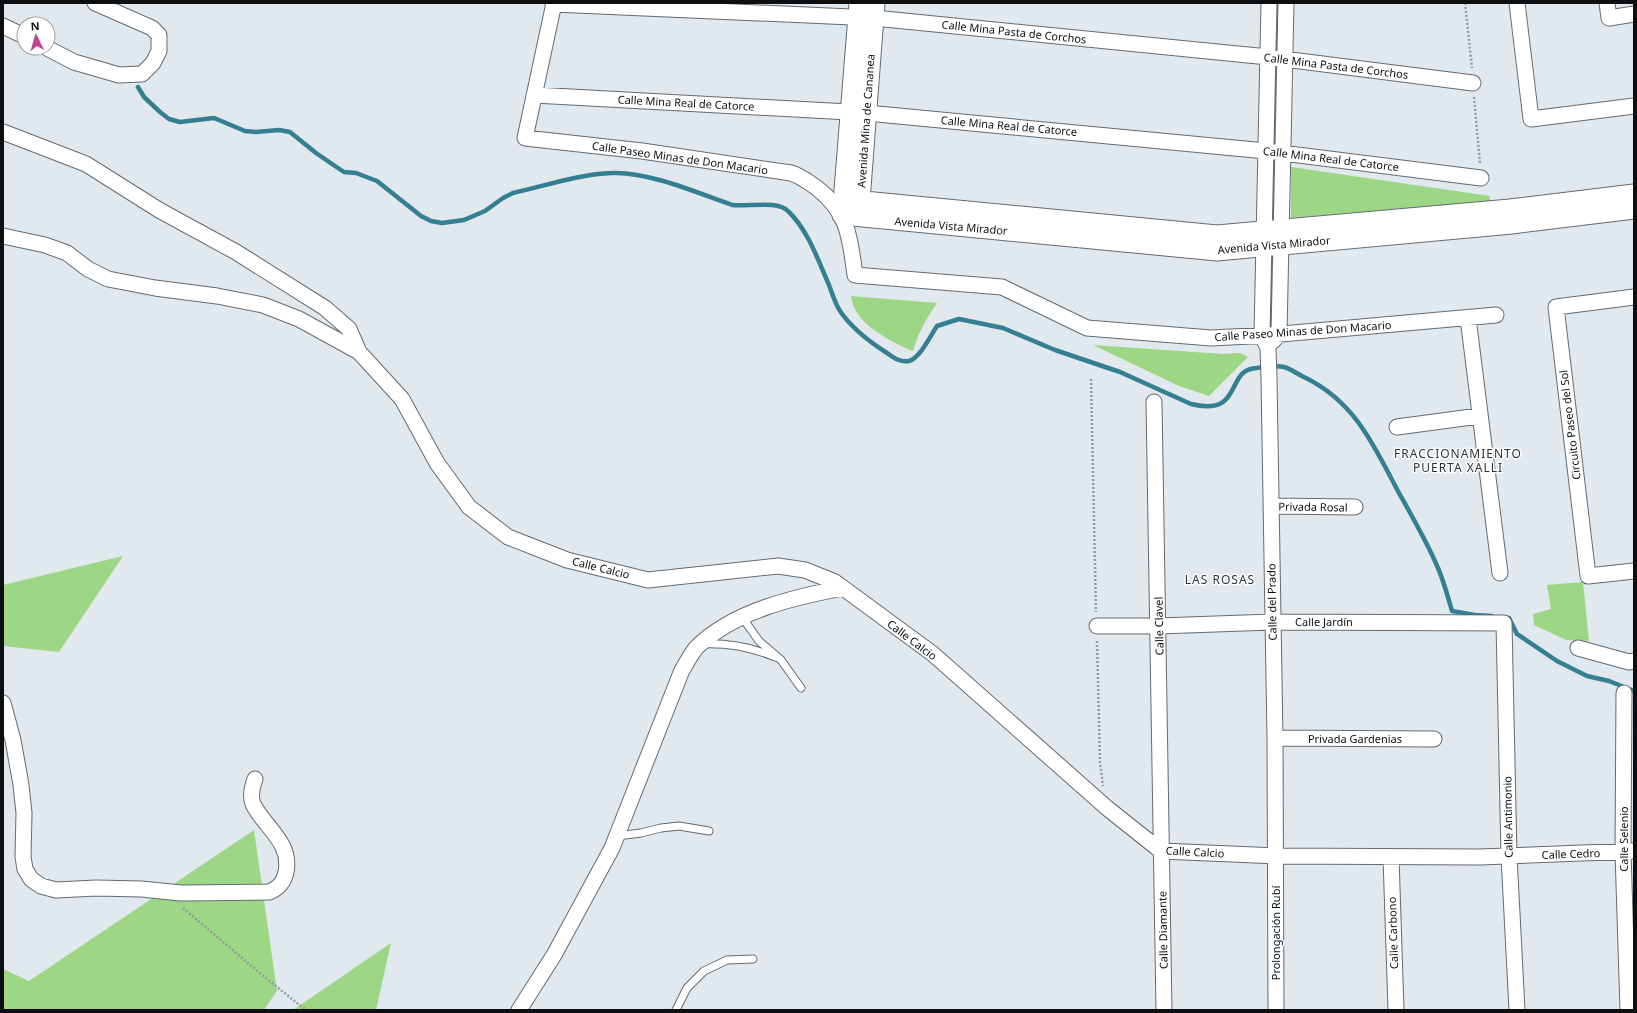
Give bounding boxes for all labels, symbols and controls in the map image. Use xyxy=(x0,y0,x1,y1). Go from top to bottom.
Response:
north arrow xyxy=(16,16,56,56)
street label: Calle Mina Pasta de Corchos xyxy=(941,16,1087,47)
text: N xyxy=(30,18,40,33)
street label: Calle Mina Pasta de Corchos xyxy=(1263,49,1409,82)
street label: Avenida Mina de Cananea xyxy=(853,54,878,188)
street label: Calle Mina Real de Catorce xyxy=(617,91,755,114)
street label: Calle Mina Real de Catorce xyxy=(940,112,1078,139)
street label: Calle Paseo Minas de Don Macario xyxy=(591,138,769,177)
street label: Calle Mina Real de Catorce xyxy=(1262,143,1400,174)
street label: Avenida Vista Mirador xyxy=(894,213,1009,238)
street label: Avenida Vista Mirador xyxy=(1217,232,1331,257)
street label: Calle Paseo Minas de Don Macario xyxy=(1214,317,1392,344)
street label: Circuito Paseo del Sol xyxy=(1555,369,1584,481)
district label: FRACCIONAMIENTO PUERTA XALLI xyxy=(1394,445,1522,476)
street label: Privada Rosal xyxy=(1278,498,1348,515)
street label: Calle Calcio xyxy=(571,553,632,582)
street label: Calle del Prado xyxy=(1263,563,1280,641)
district label: LAS ROSAS xyxy=(1185,571,1255,588)
street label: Calle Clavel xyxy=(1150,597,1167,655)
street label: Calle Jardín xyxy=(1295,614,1353,629)
street label: Calle Calcio xyxy=(884,616,940,663)
street label: Privada Gardenias xyxy=(1308,731,1402,746)
street label: Calle Antimonio xyxy=(1499,776,1516,858)
street label: Calle Selenio xyxy=(1616,806,1631,872)
street label: Calle Calcio xyxy=(1165,842,1225,861)
street label: Calle Cedro xyxy=(1541,845,1601,862)
street label: Prolongación Rubí xyxy=(1268,885,1283,980)
street label: Calle Diamante xyxy=(1154,891,1171,969)
street label: Calle Carbono xyxy=(1384,896,1401,969)

